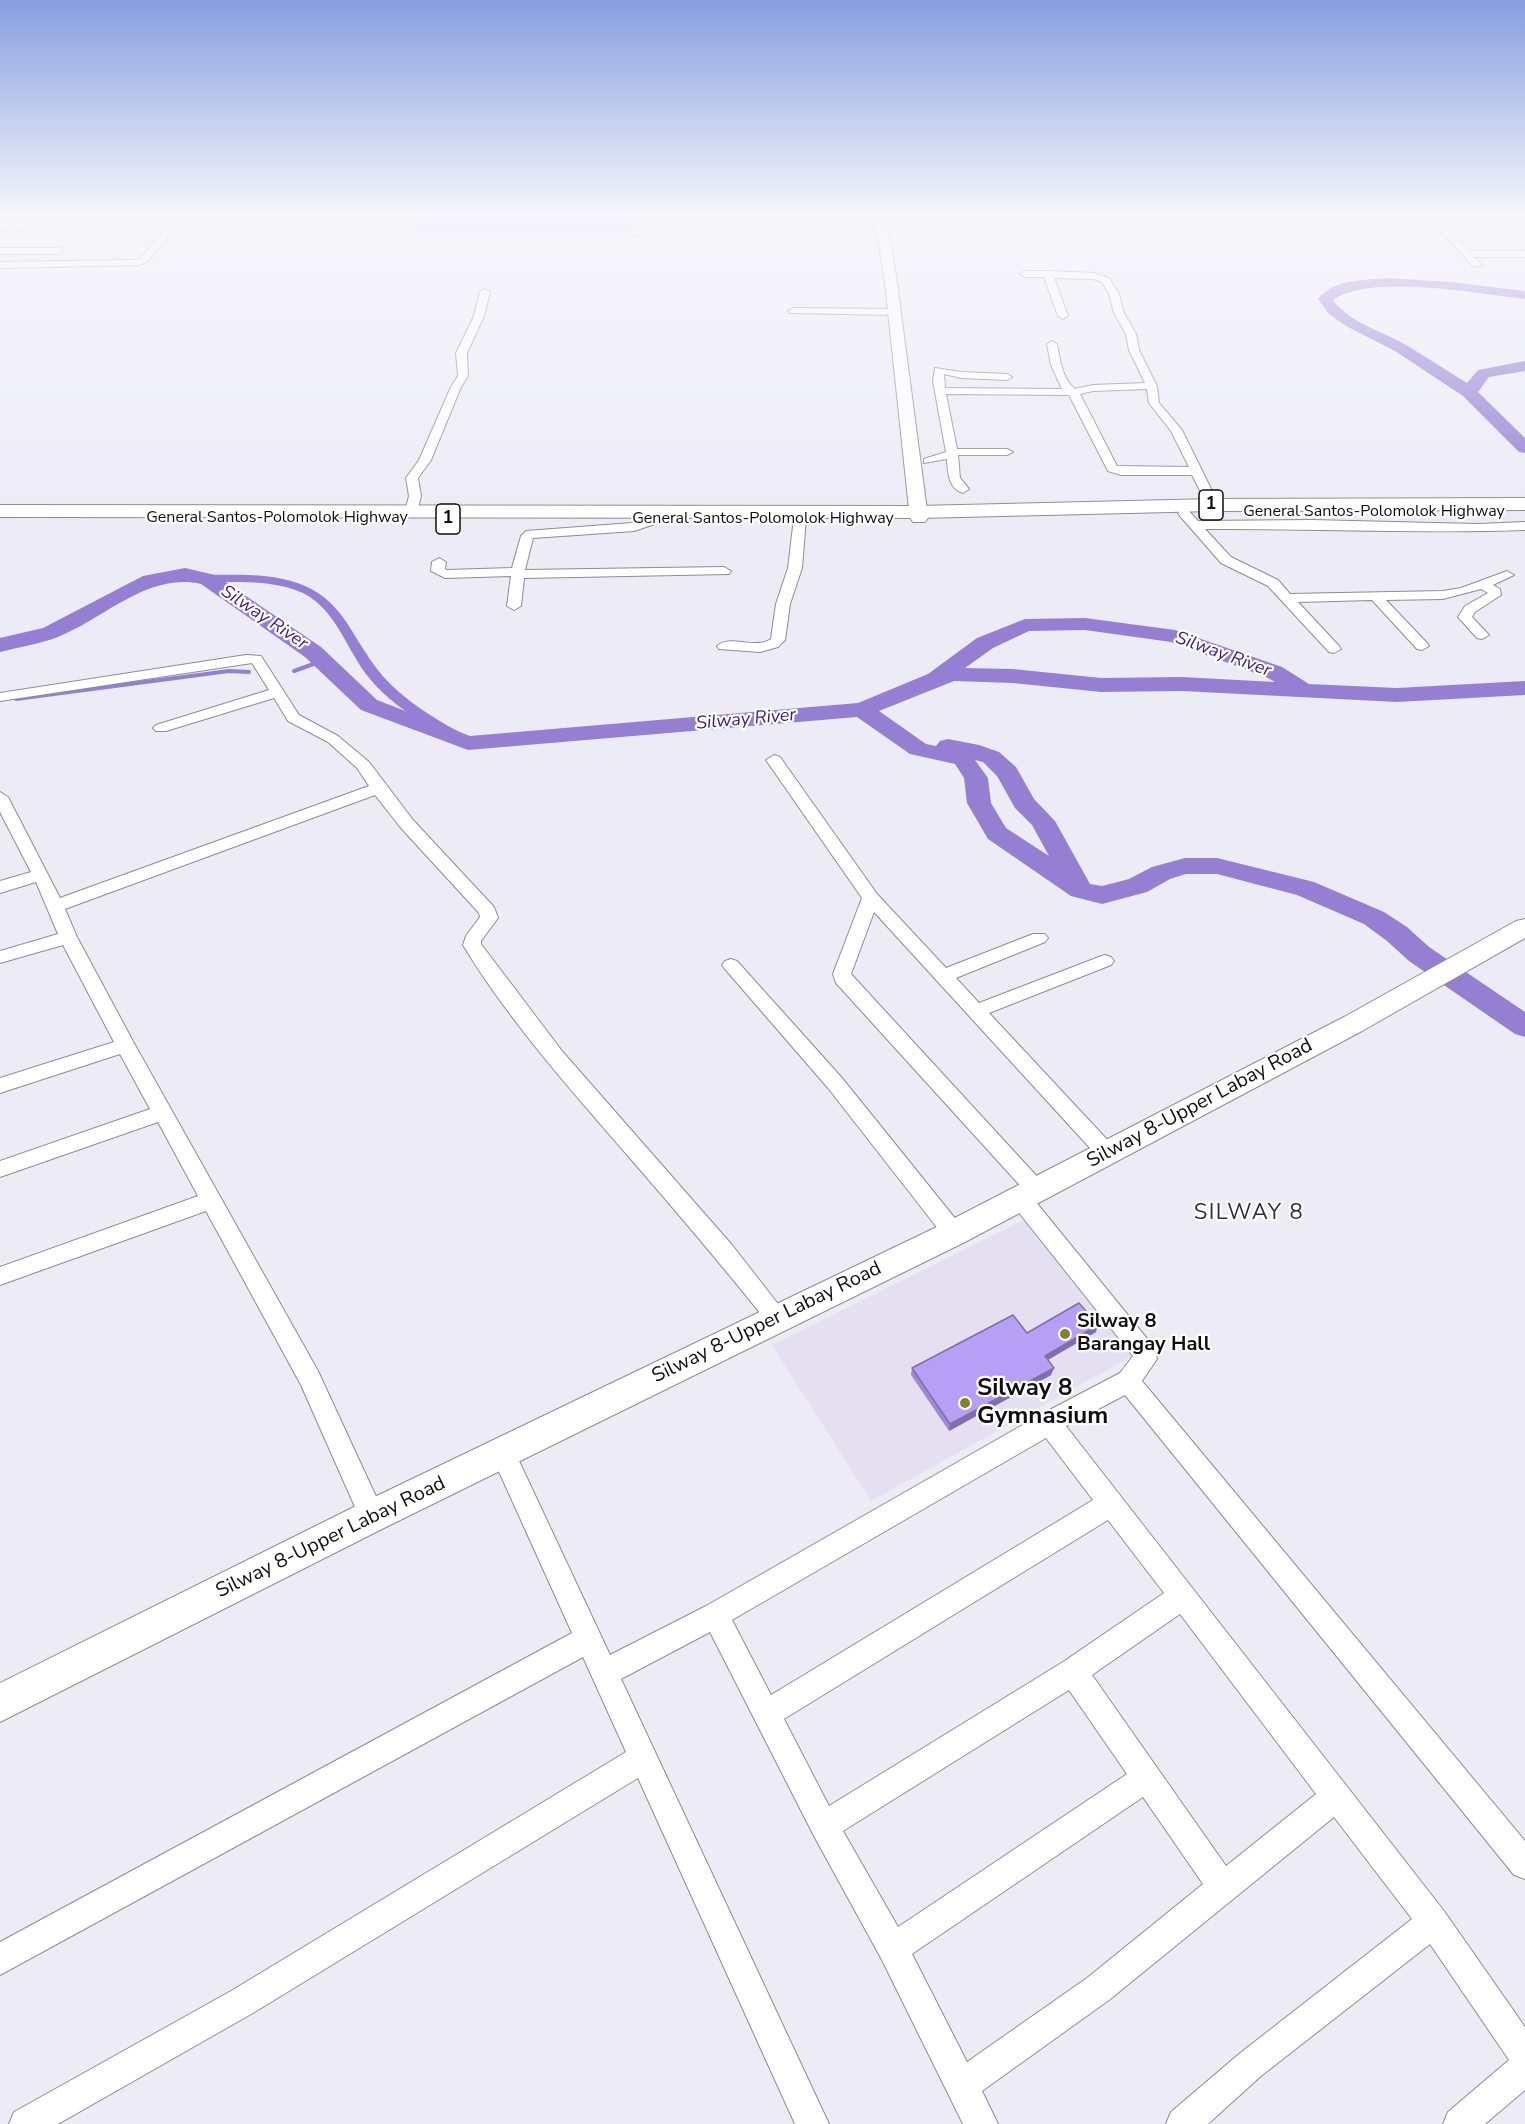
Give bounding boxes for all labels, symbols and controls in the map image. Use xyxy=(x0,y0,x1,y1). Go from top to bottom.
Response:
road number: 1 xyxy=(1199,490,1223,520)
street label: General Santos-Polomolok Highway xyxy=(1243,502,1505,522)
road number: 1 xyxy=(436,504,460,534)
street label: General Santos-Polomolok Highway xyxy=(146,508,408,528)
street label: General Santos-Polomolok Highway xyxy=(632,509,894,529)
water label: Silway River xyxy=(216,581,312,655)
water label: Silway River xyxy=(1172,628,1274,682)
water label: Silway River xyxy=(695,705,797,735)
street label: Silway 8-Upper Labay Road xyxy=(1083,1034,1317,1174)
district label: SILWAY 8 xyxy=(1194,1201,1304,1227)
street label: Silway 8-Upper Labay Road xyxy=(648,1257,886,1389)
place label: Silway 8 Barangay Hall xyxy=(1077,1310,1210,1357)
marker: Silway 8 Barangay Hall xyxy=(1058,1327,1072,1341)
place label: Silway 8 Gymnasium xyxy=(977,1375,1108,1431)
marker: Silway 8 Gymnasium xyxy=(958,1396,972,1410)
street label: Silway 8-Upper Labay Road xyxy=(212,1472,450,1604)

